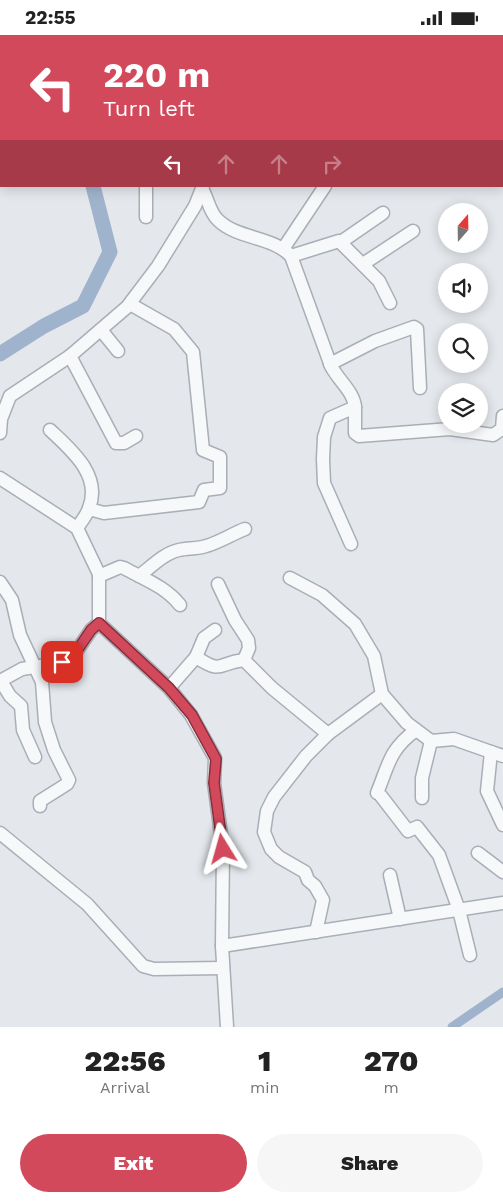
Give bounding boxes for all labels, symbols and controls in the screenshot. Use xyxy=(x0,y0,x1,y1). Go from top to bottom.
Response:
text: 22:55 xyxy=(25,6,76,29)
text: 220 m xyxy=(103,54,210,96)
icon: left xyxy=(20,55,85,120)
text: Turn left xyxy=(103,96,195,121)
icon: left xyxy=(159,150,187,178)
icon: ahead xyxy=(212,150,240,178)
icon: ahead xyxy=(265,150,293,178)
icon: right xyxy=(318,150,346,178)
north arrow xyxy=(438,203,488,253)
map controls xyxy=(438,203,488,433)
button: sound xyxy=(438,263,488,313)
button: search xyxy=(438,323,488,373)
button: layers xyxy=(438,383,488,433)
pin xyxy=(41,641,83,683)
icon: arrive xyxy=(48,648,76,676)
position arrow xyxy=(196,822,248,874)
text: 22:56 xyxy=(84,1043,166,1078)
text: 1 xyxy=(258,1043,271,1078)
text: 270 xyxy=(364,1043,419,1078)
text: Arrival xyxy=(100,1078,150,1097)
text: min xyxy=(250,1078,279,1097)
text: m xyxy=(384,1078,399,1097)
button: Exit xyxy=(20,1134,247,1192)
button: Share xyxy=(257,1134,483,1192)

